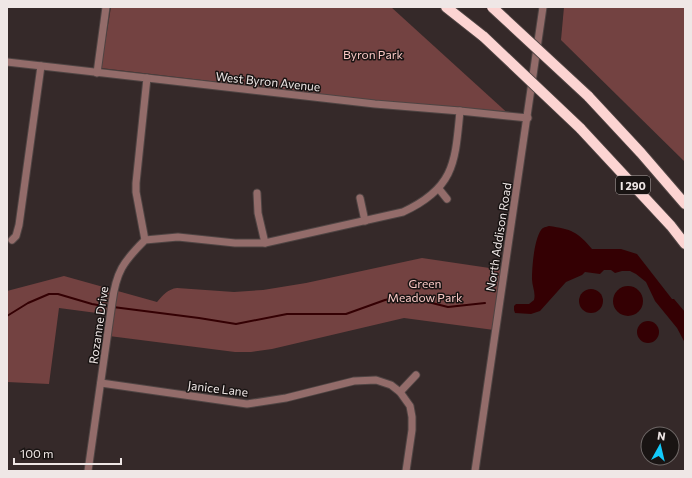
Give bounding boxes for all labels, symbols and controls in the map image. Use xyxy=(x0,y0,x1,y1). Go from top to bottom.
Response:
park label: Byron Park xyxy=(343,47,403,61)
street label: West Byron Avenue xyxy=(215,69,321,93)
road number: I 290 xyxy=(616,176,650,194)
street label: North Addison Road xyxy=(482,182,514,292)
park label: Green Meadow Park xyxy=(388,276,463,304)
street label: Rozanne Drive xyxy=(86,285,110,365)
street label: Janice Lane xyxy=(187,377,249,400)
north arrow xyxy=(640,426,680,466)
text: N xyxy=(656,429,666,443)
scale bar xyxy=(14,440,121,466)
text: 100 m xyxy=(20,446,54,460)

